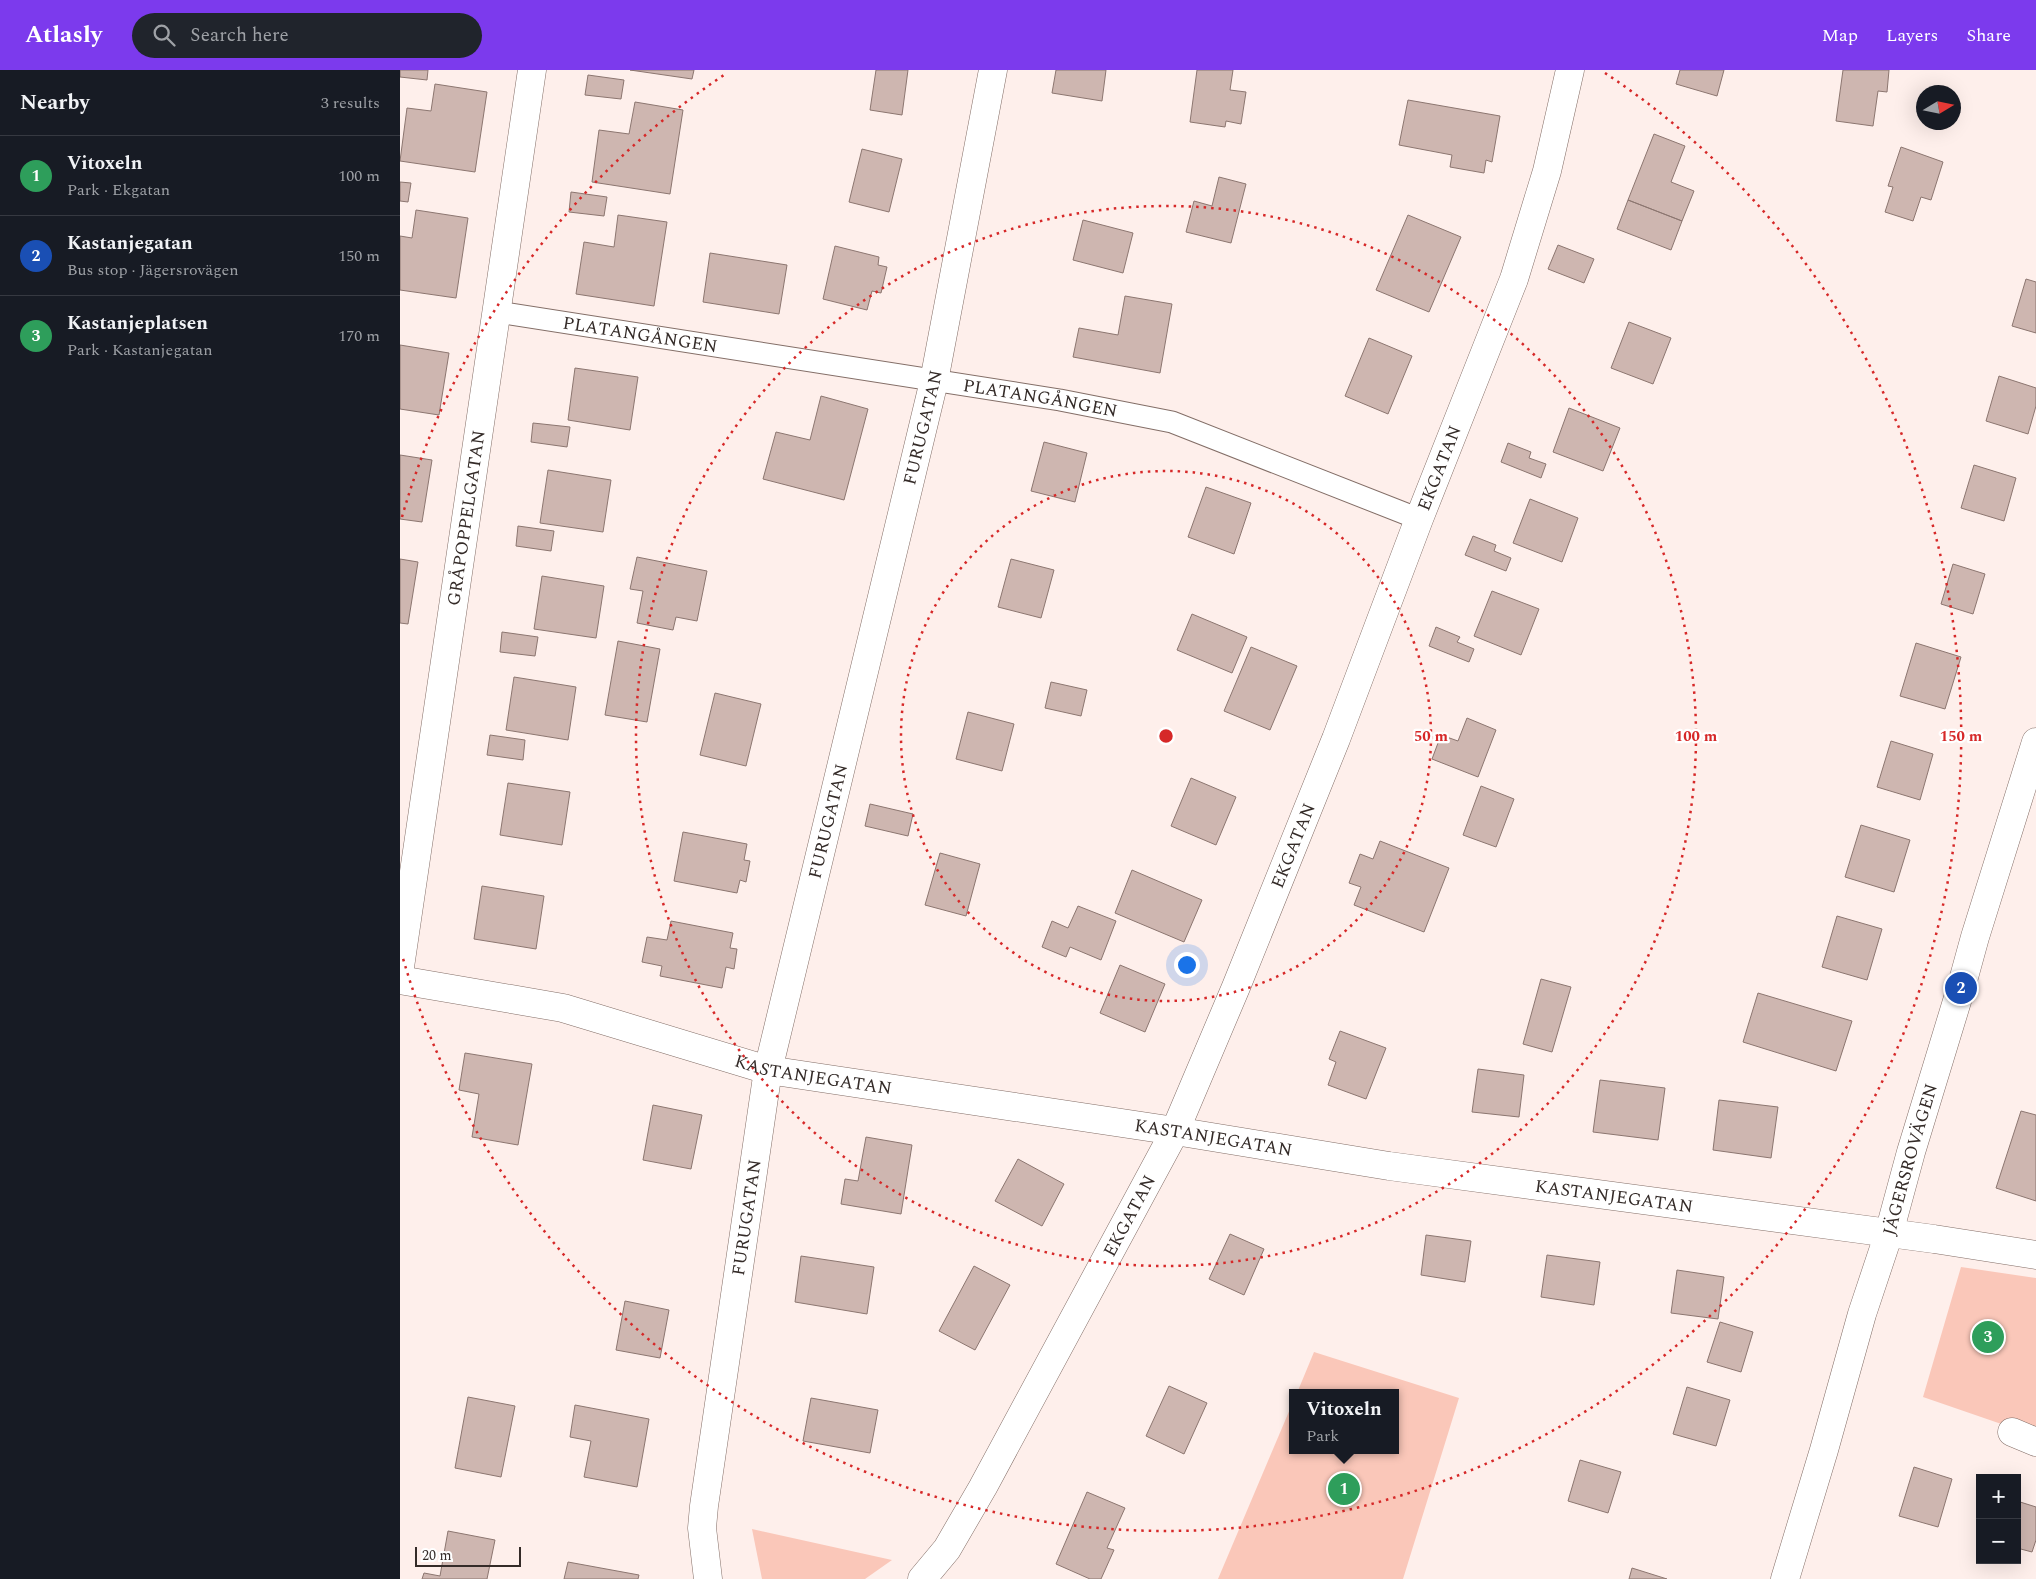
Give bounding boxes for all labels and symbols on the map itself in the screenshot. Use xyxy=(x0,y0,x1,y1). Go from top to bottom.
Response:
north arrow xyxy=(1916,85,1961,130)
street label: PLATANGÅNGEN xyxy=(561,309,719,360)
street label: FURUGATAN xyxy=(896,368,950,488)
street label: PLATANGÅNGEN xyxy=(961,372,1120,425)
street label: EKGATAN xyxy=(1411,421,1469,515)
street label: GRÅPOPPELGATAN xyxy=(440,428,493,608)
text: 50 m xyxy=(1414,725,1449,748)
text: 100 m xyxy=(1675,725,1718,748)
text: 150 m xyxy=(1940,725,1983,748)
centre of rings xyxy=(1157,727,1175,745)
street label: FURUGATAN xyxy=(802,761,855,882)
street label: EKGATAN xyxy=(1264,799,1323,893)
your location xyxy=(1174,952,1200,978)
pin: 2 xyxy=(1945,969,1977,1007)
street label: KASTANJEGATAN xyxy=(731,1048,894,1102)
street label: JÄGERSROVÄGEN xyxy=(1876,1080,1945,1238)
street label: KASTANJEGATAN xyxy=(1133,1112,1294,1164)
street label: FURUGATAN xyxy=(725,1158,769,1278)
street label: EKGATAN xyxy=(1097,1170,1163,1262)
street label: KASTANJEGATAN xyxy=(1533,1173,1695,1221)
pin: 3 xyxy=(1972,1318,2004,1356)
pin: 1 xyxy=(1328,1470,1360,1508)
scale bar xyxy=(415,1544,521,1567)

